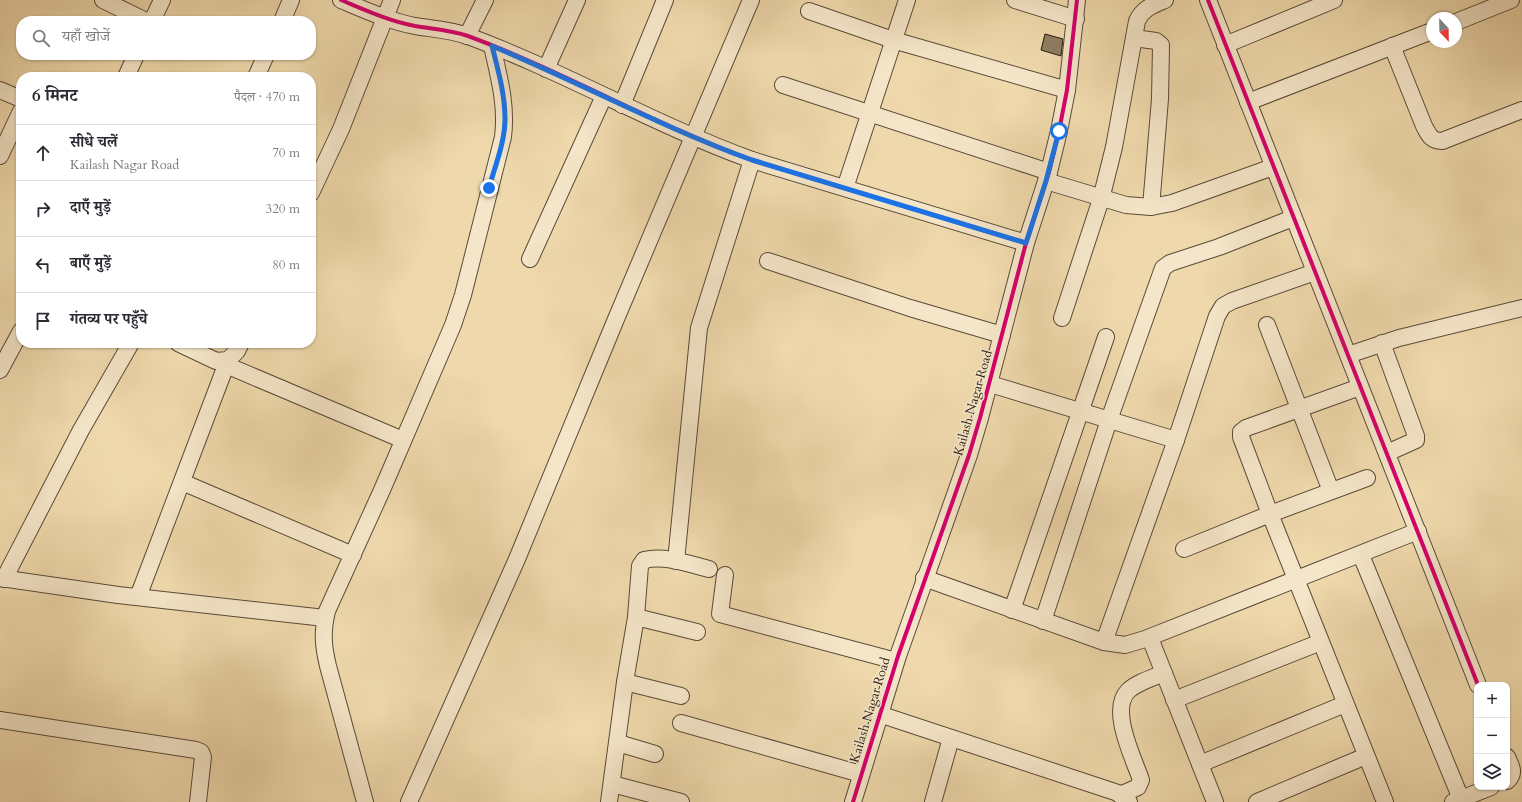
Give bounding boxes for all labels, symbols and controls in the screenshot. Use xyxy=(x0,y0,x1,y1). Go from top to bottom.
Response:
north arrow xyxy=(1426,12,1462,48)
search box xyxy=(16,16,316,60)
text: यहाँ खोजें xyxy=(62,26,110,46)
icon: search xyxy=(30,27,52,49)
text: 6 मिनट xyxy=(32,84,78,107)
text: पैदल · 470 m xyxy=(234,88,300,106)
route start xyxy=(1050,122,1068,140)
text: सीधे चलें xyxy=(70,132,118,152)
icon: ahead xyxy=(32,142,54,164)
text: 70 m xyxy=(272,144,300,162)
text: Kailash Nagar Road xyxy=(70,156,179,174)
route end xyxy=(480,179,498,197)
text: दाएँ मुड़ें xyxy=(70,197,111,217)
icon: right xyxy=(32,198,54,220)
text: 320 m xyxy=(266,200,300,218)
text: बाएँ मुड़ें xyxy=(70,253,111,273)
icon: left xyxy=(32,254,54,276)
text: 80 m xyxy=(272,256,300,274)
text: गंतव्य पर पहुँचे xyxy=(70,309,147,329)
icon: arrive xyxy=(32,310,54,332)
street label: Kailash Nagar Road xyxy=(949,348,997,458)
street label: Kailash Nagar Road xyxy=(845,655,895,765)
map controls xyxy=(1474,682,1510,790)
button: + xyxy=(1474,682,1510,718)
button: − xyxy=(1474,718,1510,754)
button: layers xyxy=(1474,754,1510,790)

